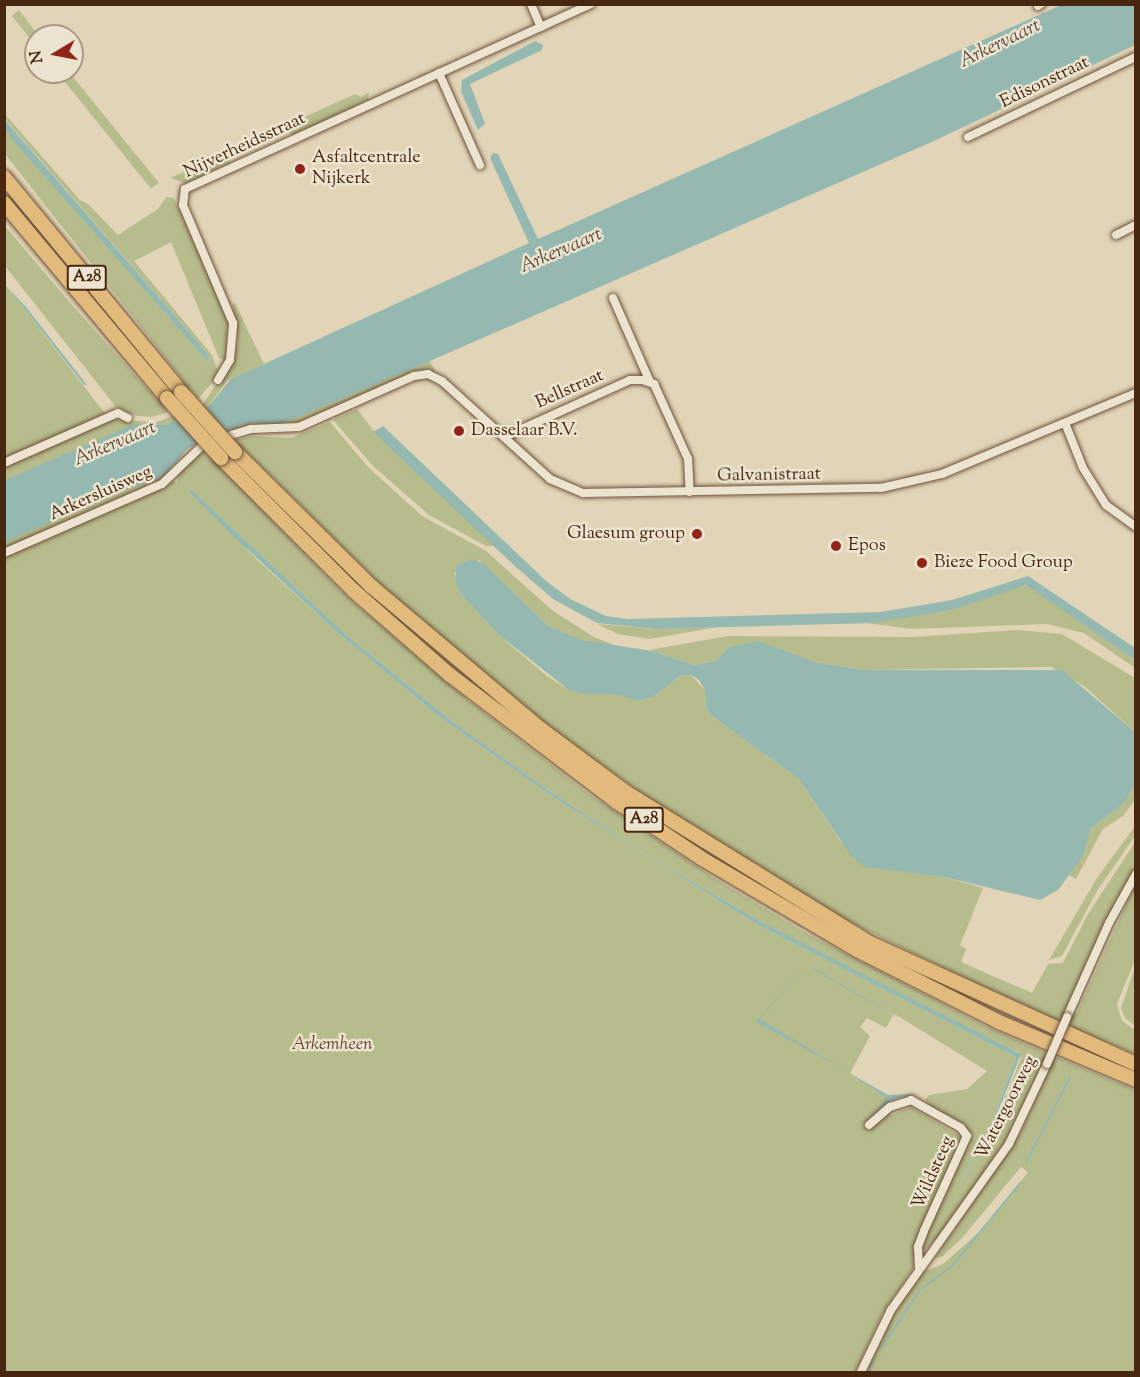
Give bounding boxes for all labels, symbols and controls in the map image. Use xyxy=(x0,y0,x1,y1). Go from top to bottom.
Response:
water label: Arkervaart xyxy=(955,14,1045,74)
north arrow xyxy=(24,24,84,84)
text: N xyxy=(25,49,50,65)
street label: Edisonstraat xyxy=(997,52,1093,114)
street label: Nijverheidsstraat xyxy=(181,108,309,184)
place label: Asfaltcentrale Nijkerk xyxy=(312,148,421,190)
marker: Asfaltcentrale Nijkerk xyxy=(293,162,307,176)
water label: Arkervaart xyxy=(516,223,606,279)
road number: A28 xyxy=(66,265,108,291)
street label: Bellstraat xyxy=(533,365,607,415)
water label: Arkervaart xyxy=(70,416,160,472)
place label: Dasselaar B.V. xyxy=(471,420,577,442)
marker: Dasselaar B.V. xyxy=(452,424,466,438)
street label: Arkersluisweg xyxy=(46,462,156,526)
street label: Galvanistraat xyxy=(717,464,821,488)
place label: Glaesum group xyxy=(567,523,685,545)
marker: Glaesum group xyxy=(690,527,704,541)
place label: Epos xyxy=(848,535,886,557)
marker: Epos xyxy=(829,539,843,553)
place label: Bieze Food Group xyxy=(934,552,1073,574)
marker: Bieze Food Group xyxy=(915,556,929,570)
road number: A28 xyxy=(623,807,665,833)
park label: Arkemheen xyxy=(292,1034,372,1056)
street label: Watergoorweg xyxy=(972,1052,1042,1164)
street label: Wildsteeg xyxy=(908,1133,960,1213)

